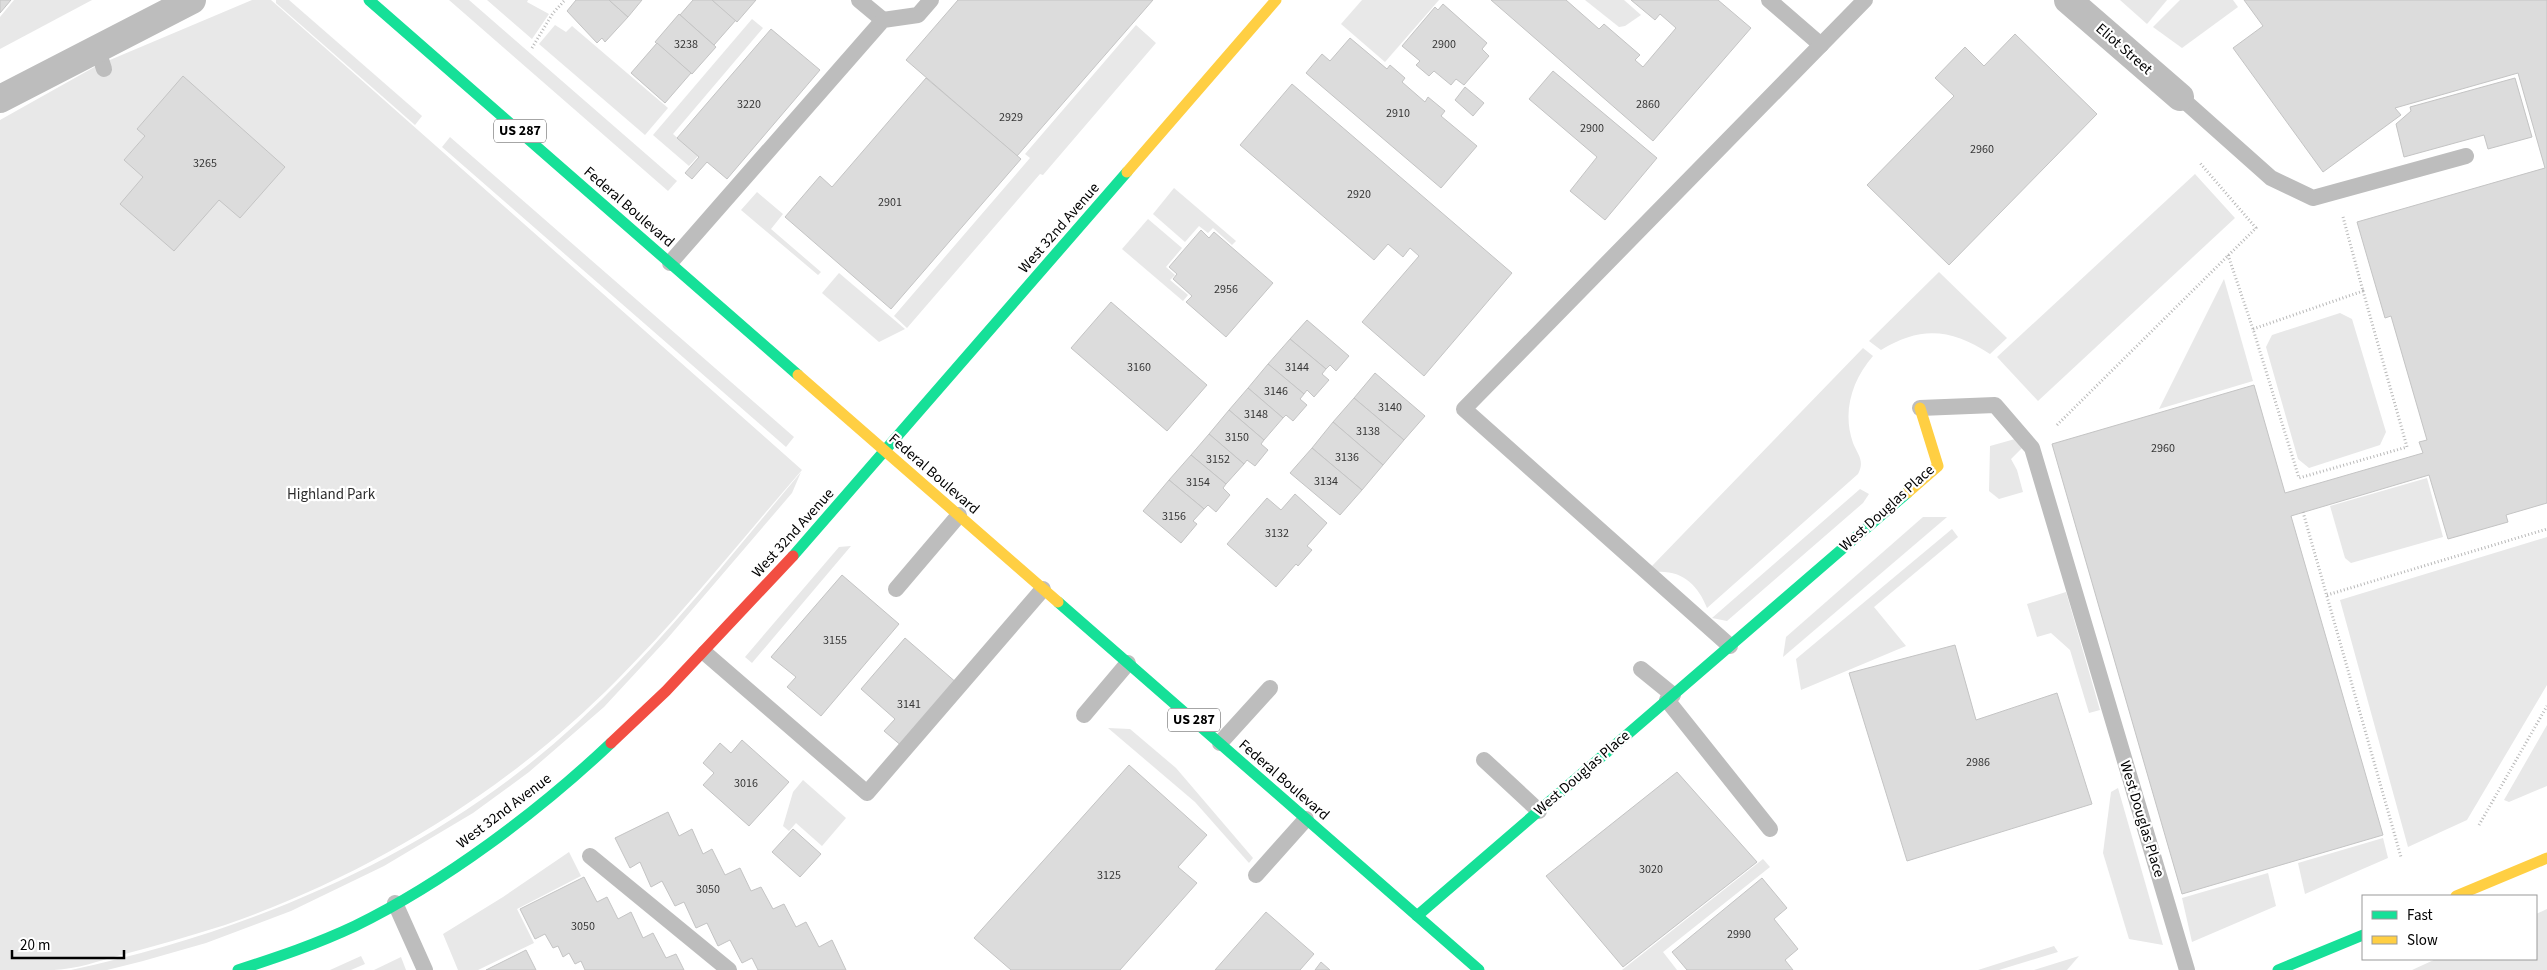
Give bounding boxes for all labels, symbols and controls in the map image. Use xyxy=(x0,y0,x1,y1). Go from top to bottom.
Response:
street label: Eliot Street xyxy=(2091,18,2157,80)
house number: 3238 xyxy=(674,36,698,53)
house number: 2900 xyxy=(1432,36,1456,53)
house number: 3220 xyxy=(737,96,761,113)
house number: 2860 xyxy=(1636,96,1660,113)
house number: 2910 xyxy=(1386,105,1410,122)
house number: 2929 xyxy=(999,109,1023,126)
road number: US 287 xyxy=(494,120,546,142)
house number: 2900 xyxy=(1580,120,1604,137)
house number: 2960 xyxy=(1970,141,1994,158)
house number: 3265 xyxy=(193,155,217,172)
street label: Federal Boulevard xyxy=(579,162,679,252)
street label: West 32nd Avenue xyxy=(1014,178,1104,278)
house number: 2920 xyxy=(1347,186,1371,203)
house number: 2901 xyxy=(878,194,902,211)
house number: 2956 xyxy=(1214,281,1238,298)
house number: 3160 xyxy=(1127,359,1151,376)
house number: 3144 xyxy=(1285,359,1309,376)
house number: 3146 xyxy=(1264,383,1288,400)
house number: 3140 xyxy=(1378,399,1402,416)
house number: 3148 xyxy=(1244,406,1268,423)
house number: 3138 xyxy=(1356,423,1380,440)
street label: Federal Boulevard xyxy=(884,429,984,519)
house number: 3150 xyxy=(1225,429,1249,446)
house number: 2960 xyxy=(2151,440,2175,457)
house number: 3136 xyxy=(1335,449,1359,466)
house number: 3152 xyxy=(1206,451,1230,468)
street label: West Douglas Place xyxy=(1835,460,1939,556)
house number: 3134 xyxy=(1314,473,1338,490)
house number: 3154 xyxy=(1186,474,1210,491)
park label: Highland Park xyxy=(287,484,376,505)
street label: West 32nd Avenue xyxy=(747,484,839,582)
house number: 3156 xyxy=(1162,508,1186,525)
house number: 3132 xyxy=(1265,525,1289,542)
house number: 3155 xyxy=(823,632,847,649)
house number: 3141 xyxy=(897,696,921,713)
road number: US 287 xyxy=(1168,708,1220,732)
street label: West Douglas Place xyxy=(1529,725,1635,821)
street label: Federal Boulevard xyxy=(1234,735,1334,825)
house number: 2986 xyxy=(1966,754,1990,771)
street label: West Douglas Place xyxy=(2114,758,2170,880)
street label: West 32nd Avenue xyxy=(452,768,556,854)
house number: 3016 xyxy=(734,775,758,792)
house number: 3020 xyxy=(1639,861,1663,878)
house number: 3125 xyxy=(1097,867,1121,884)
house number: 3050 xyxy=(696,881,720,898)
legend xyxy=(2362,895,2537,960)
text: Fast xyxy=(2407,905,2433,926)
house number: 3050 xyxy=(571,918,595,935)
house number: 2990 xyxy=(1727,926,1751,943)
scale bar xyxy=(12,928,125,960)
text: Slow xyxy=(2407,930,2438,951)
text: 20 m xyxy=(20,935,50,956)

